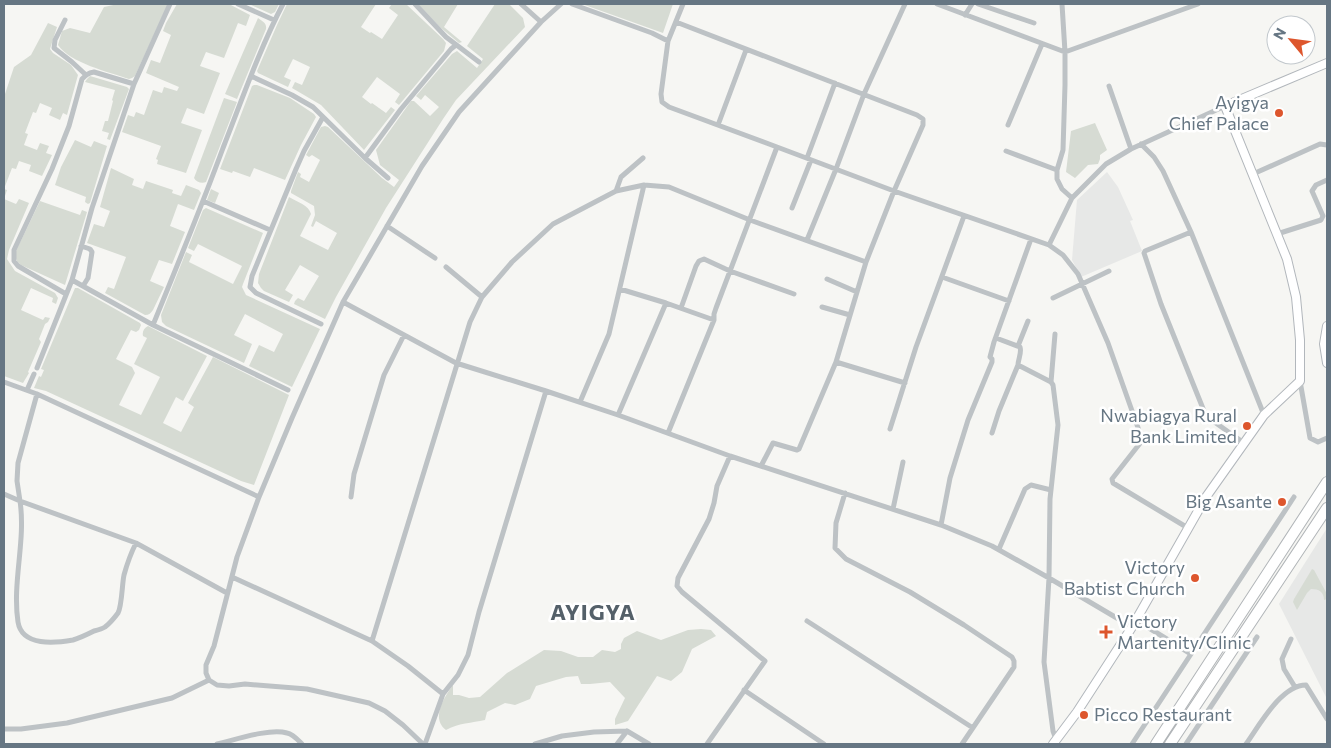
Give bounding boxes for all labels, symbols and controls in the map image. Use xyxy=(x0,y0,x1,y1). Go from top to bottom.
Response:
north arrow xyxy=(1266,15,1316,65)
text: N xyxy=(1269,25,1289,42)
place label: Ayigya Chief Palace xyxy=(1169,91,1269,134)
marker: Ayigya Chief Palace xyxy=(1273,107,1285,119)
place label: Nwabiagya Rural Bank Limited xyxy=(1100,404,1237,447)
marker: Nwabiagya Rural Bank Limited xyxy=(1241,420,1253,432)
place label: Big Asante xyxy=(1185,490,1272,512)
marker: Big Asante xyxy=(1276,496,1288,508)
place label: Victory Babtist Church xyxy=(1064,556,1185,599)
marker: Victory Babtist Church xyxy=(1189,572,1201,584)
district label: AYIGYA xyxy=(550,598,636,625)
place label: Victory Martenity/Clinic xyxy=(1117,610,1251,653)
marker: Victory Martenity/Clinic xyxy=(1099,625,1113,639)
place label: Picco Restaurant xyxy=(1094,703,1232,725)
marker: Picco Restaurant xyxy=(1078,709,1090,721)

